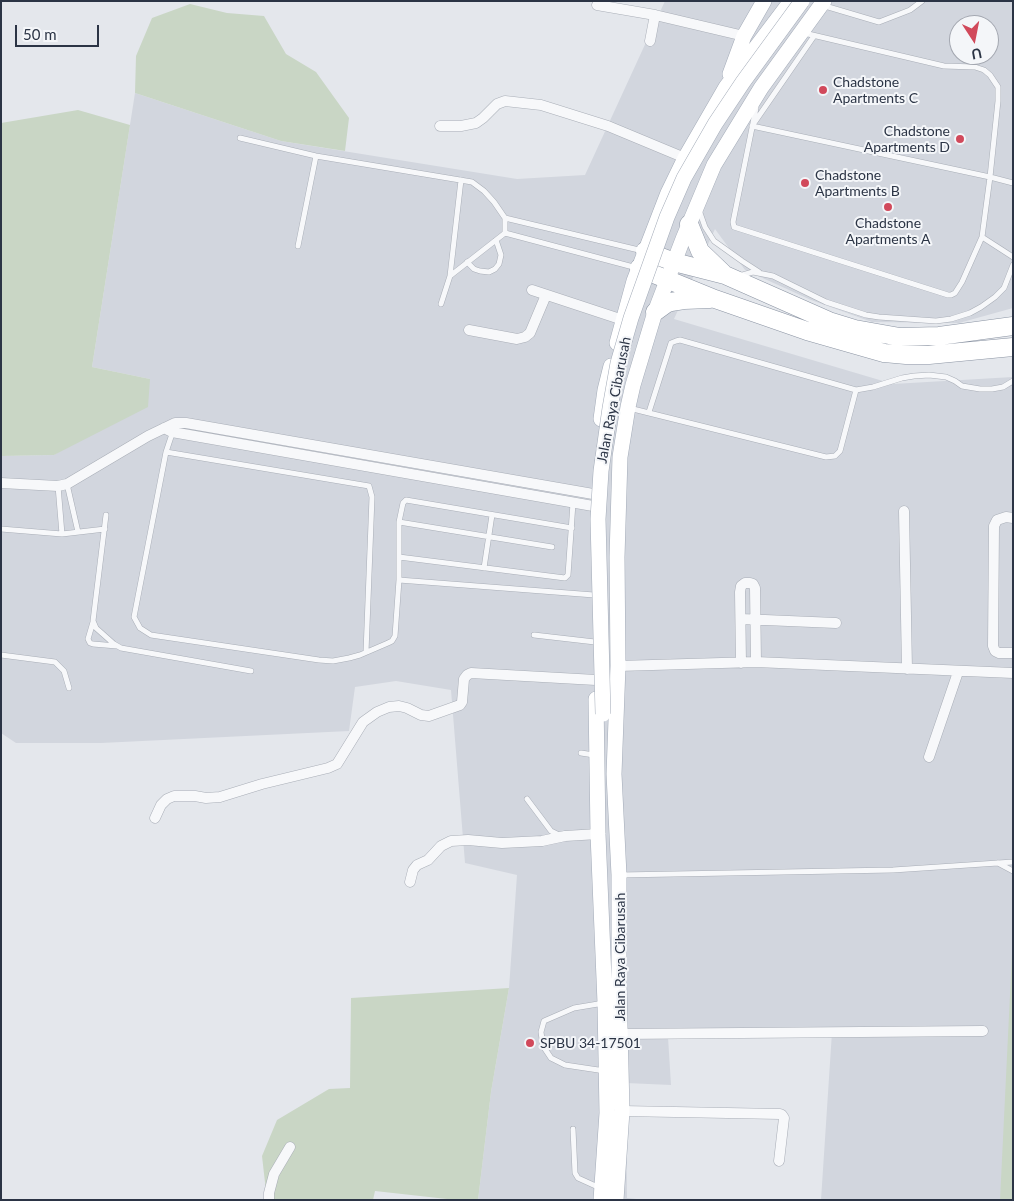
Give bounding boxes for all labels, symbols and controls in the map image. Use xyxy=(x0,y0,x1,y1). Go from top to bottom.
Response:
scale bar xyxy=(18,15,101,47)
north arrow xyxy=(949,15,999,65)
text: 50 m xyxy=(23,25,57,43)
text: U xyxy=(970,45,983,64)
place label: Chadstone Apartments C xyxy=(833,74,918,106)
marker: Chadstone Apartments C xyxy=(817,84,829,96)
place label: Chadstone Apartments D xyxy=(864,123,950,156)
marker: Chadstone Apartments D xyxy=(954,133,966,145)
place label: Chadstone Apartments B xyxy=(815,167,900,200)
marker: Chadstone Apartments B xyxy=(799,177,811,189)
marker: Chadstone Apartments A xyxy=(882,201,894,213)
place label: Chadstone Apartments A xyxy=(845,215,931,248)
street label: Jalan Raya Cibarusah xyxy=(593,335,635,465)
street label: Jalan Raya Cibarusah xyxy=(612,893,628,1021)
place label: SPBU 34-17501 xyxy=(540,1035,641,1051)
marker: SPBU 34-17501 xyxy=(524,1037,536,1049)

